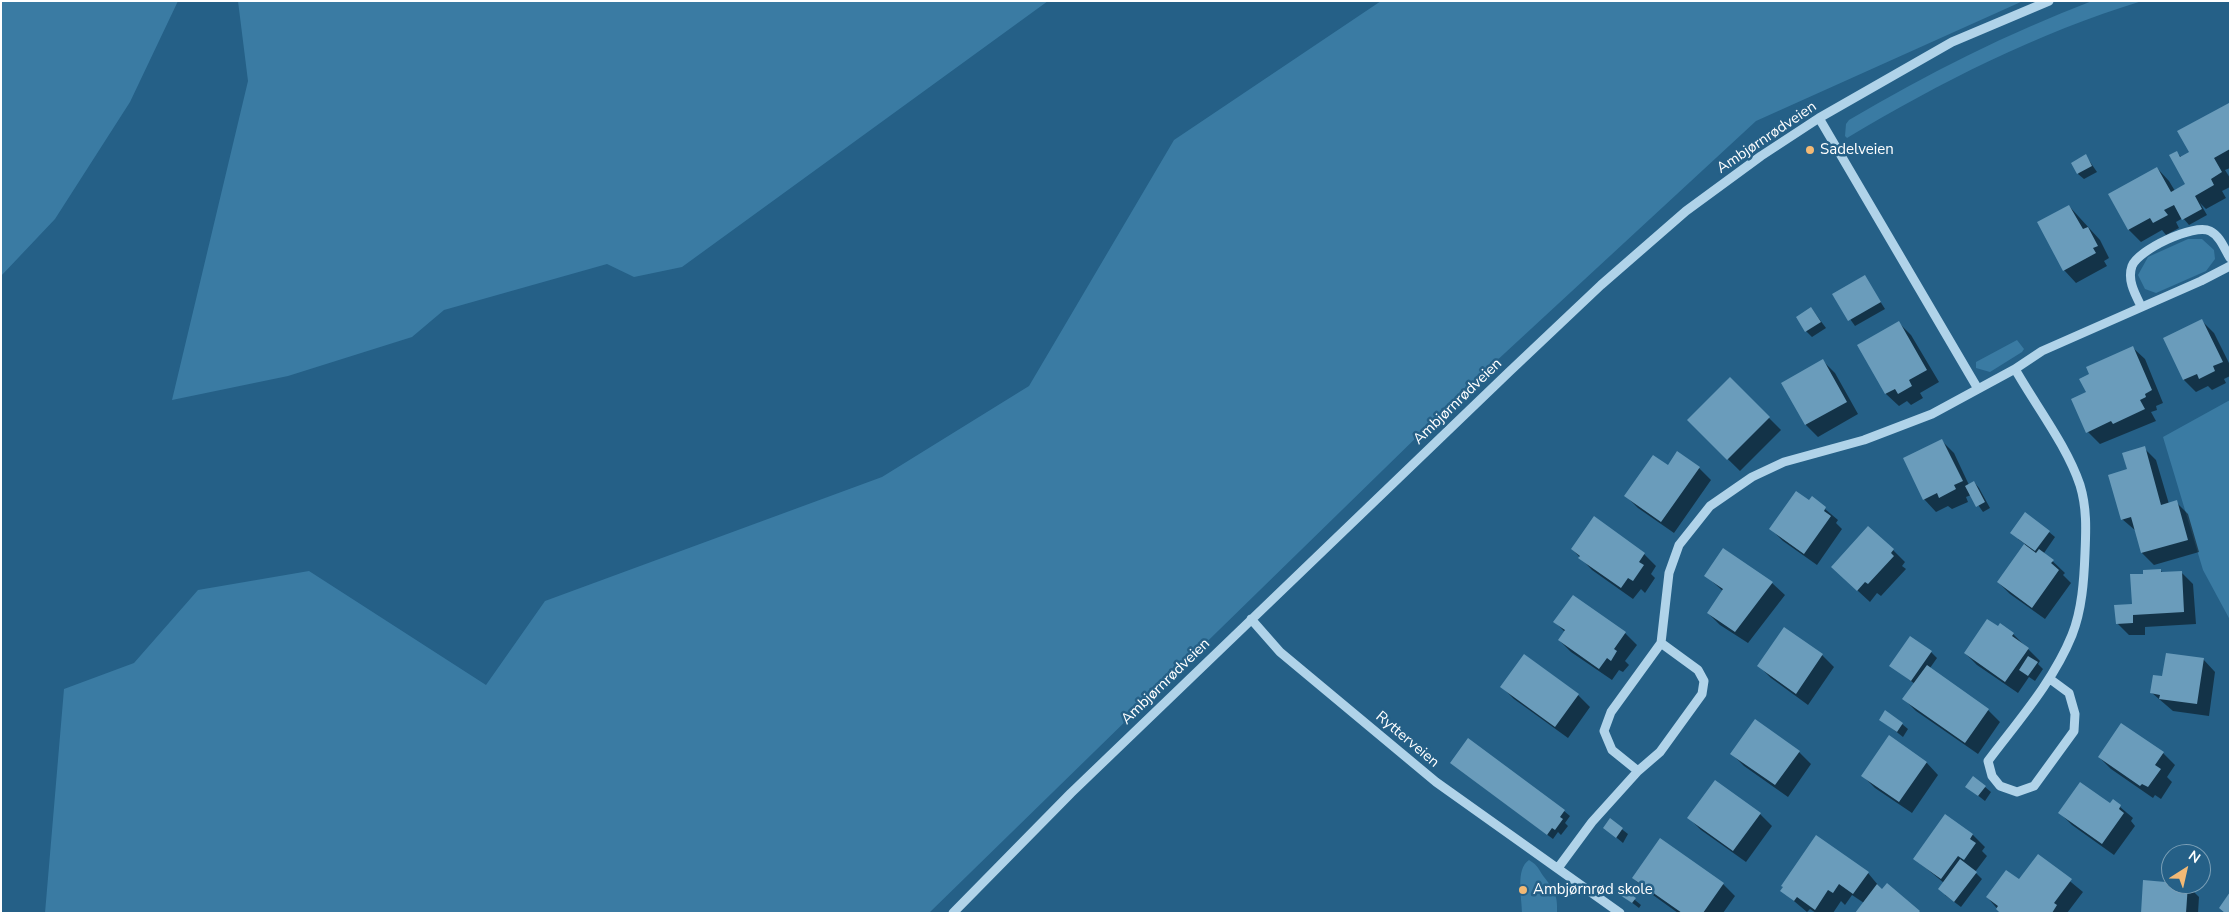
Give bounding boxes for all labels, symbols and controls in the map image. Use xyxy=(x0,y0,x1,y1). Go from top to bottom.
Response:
street label: Ambjørnrødveien xyxy=(1714,98,1820,178)
place label: Sadelveien xyxy=(1820,141,1894,159)
marker: Sadelveien xyxy=(1804,144,1816,156)
street label: Ambjørnrødveien xyxy=(1410,355,1506,449)
street label: Ambjørnrødveien xyxy=(1118,635,1214,729)
street label: Rytterveien xyxy=(1372,708,1442,772)
north arrow xyxy=(2161,844,2211,894)
text: N xyxy=(2185,846,2204,868)
place label: Ambjørnrød skole xyxy=(1533,881,1653,899)
marker: Ambjørnrød skole xyxy=(1517,884,1529,896)

